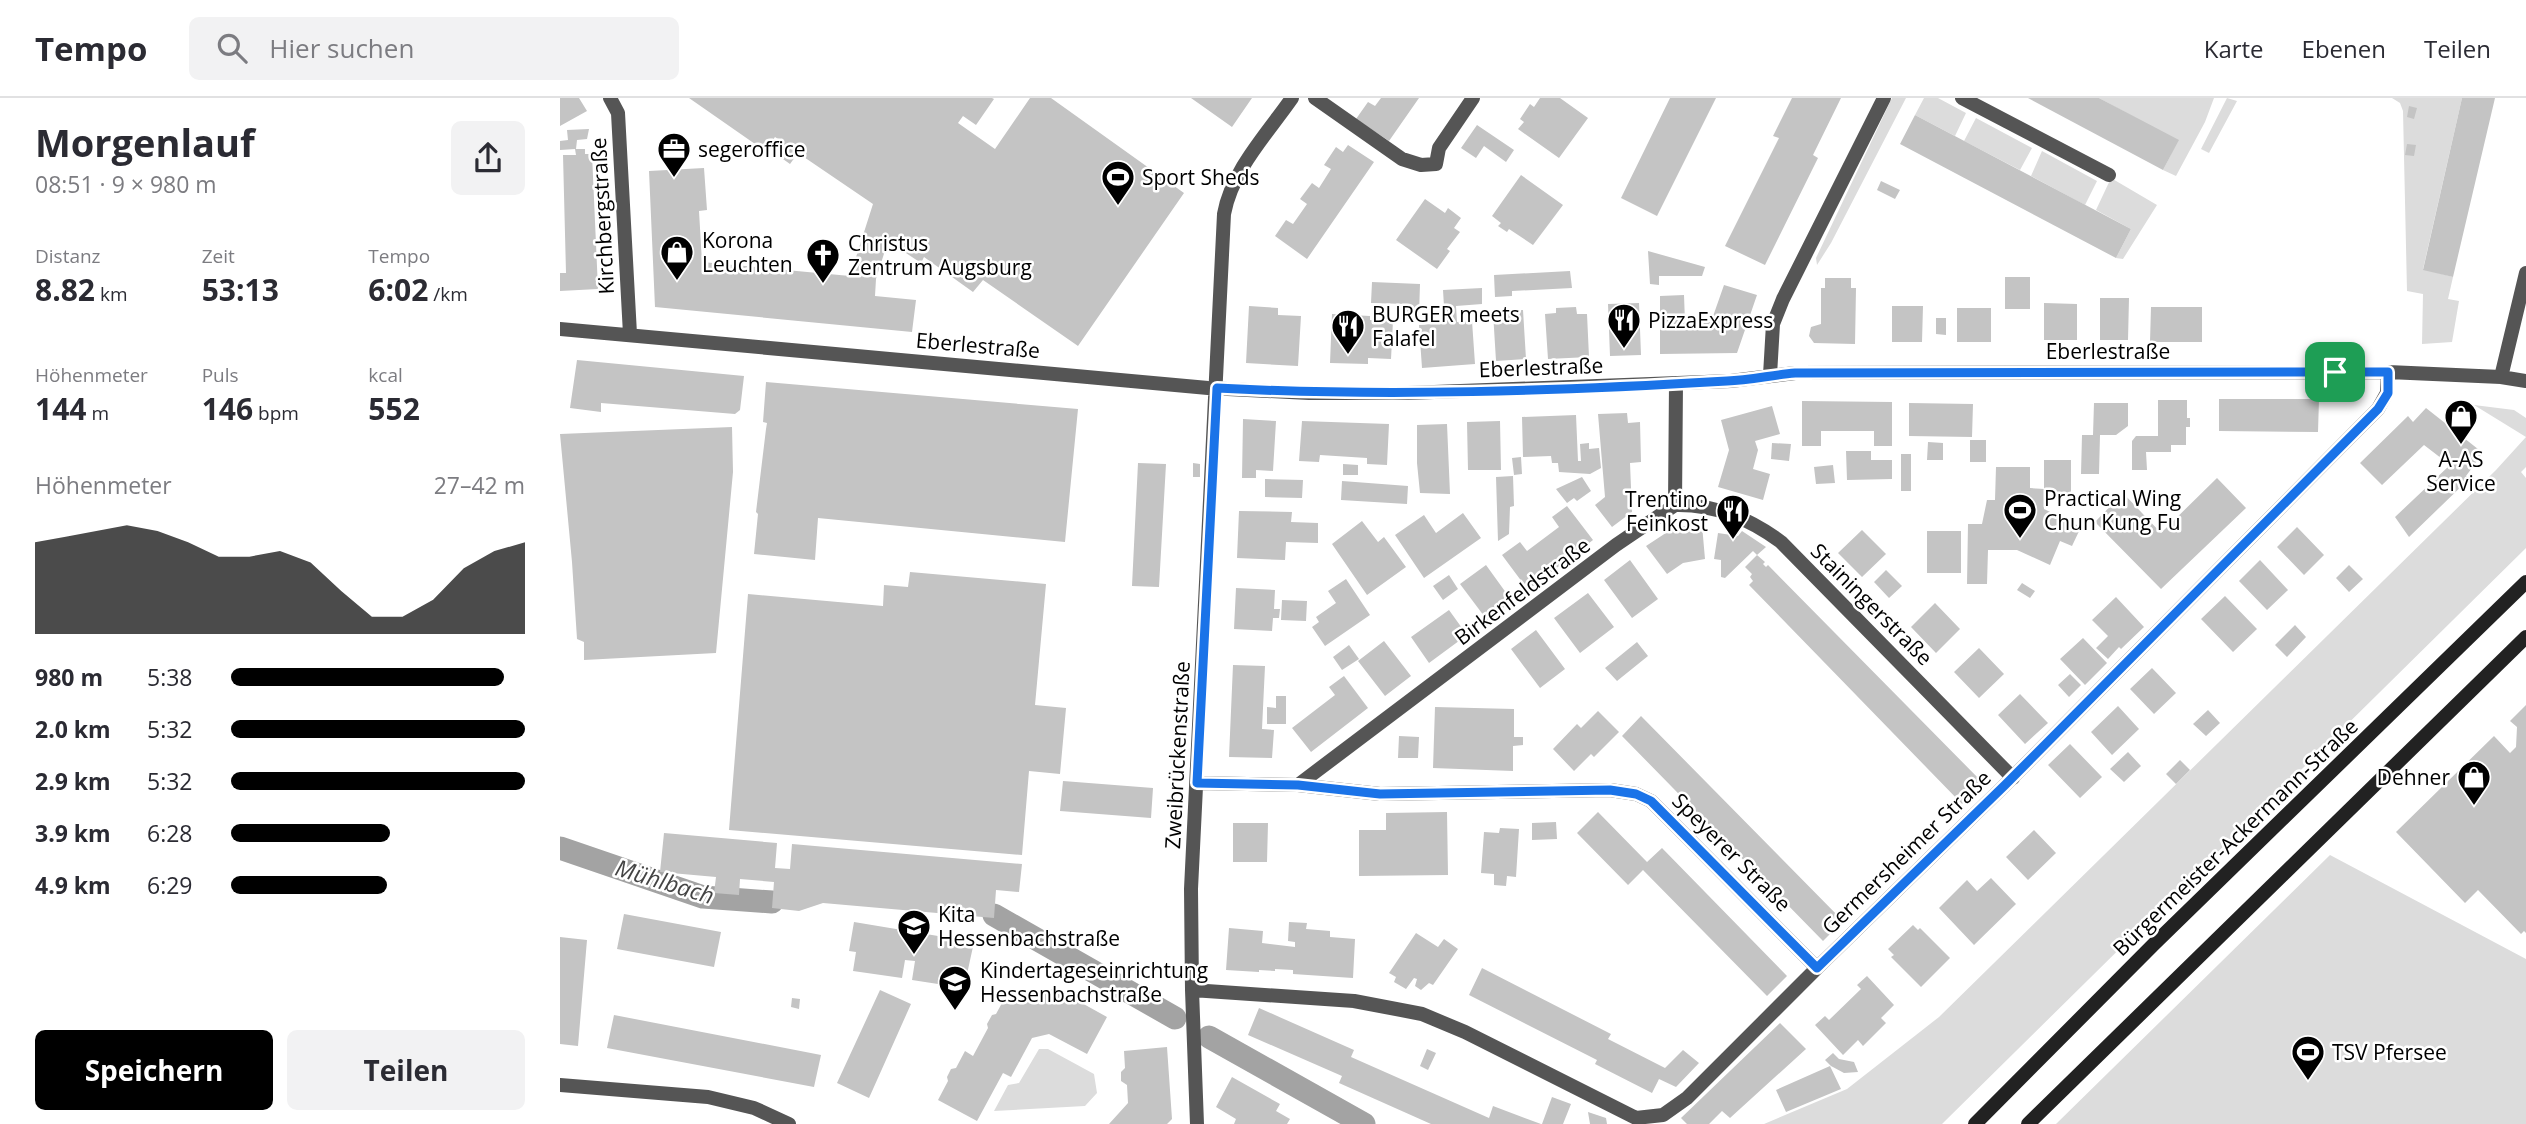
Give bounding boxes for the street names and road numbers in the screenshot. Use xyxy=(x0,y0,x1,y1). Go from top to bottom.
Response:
street label: Kirchbergstraße xyxy=(584,137,620,295)
street label: Eberlestraße xyxy=(915,326,1041,364)
street label: Eberlestraße xyxy=(2046,337,2170,365)
street label: Eberlestraße xyxy=(1478,351,1604,383)
street label: Birkenfeldstraße xyxy=(1449,531,1595,651)
street label: Stainingerstraße xyxy=(1805,537,1939,671)
street label: Zweibrückenstraße xyxy=(1158,660,1196,850)
street label: Bürgermeister-Ackermann-Straße xyxy=(2106,712,2364,962)
street label: Germersheimer Straße xyxy=(1815,764,1997,940)
street label: Speyerer Straße xyxy=(1667,787,1797,917)

